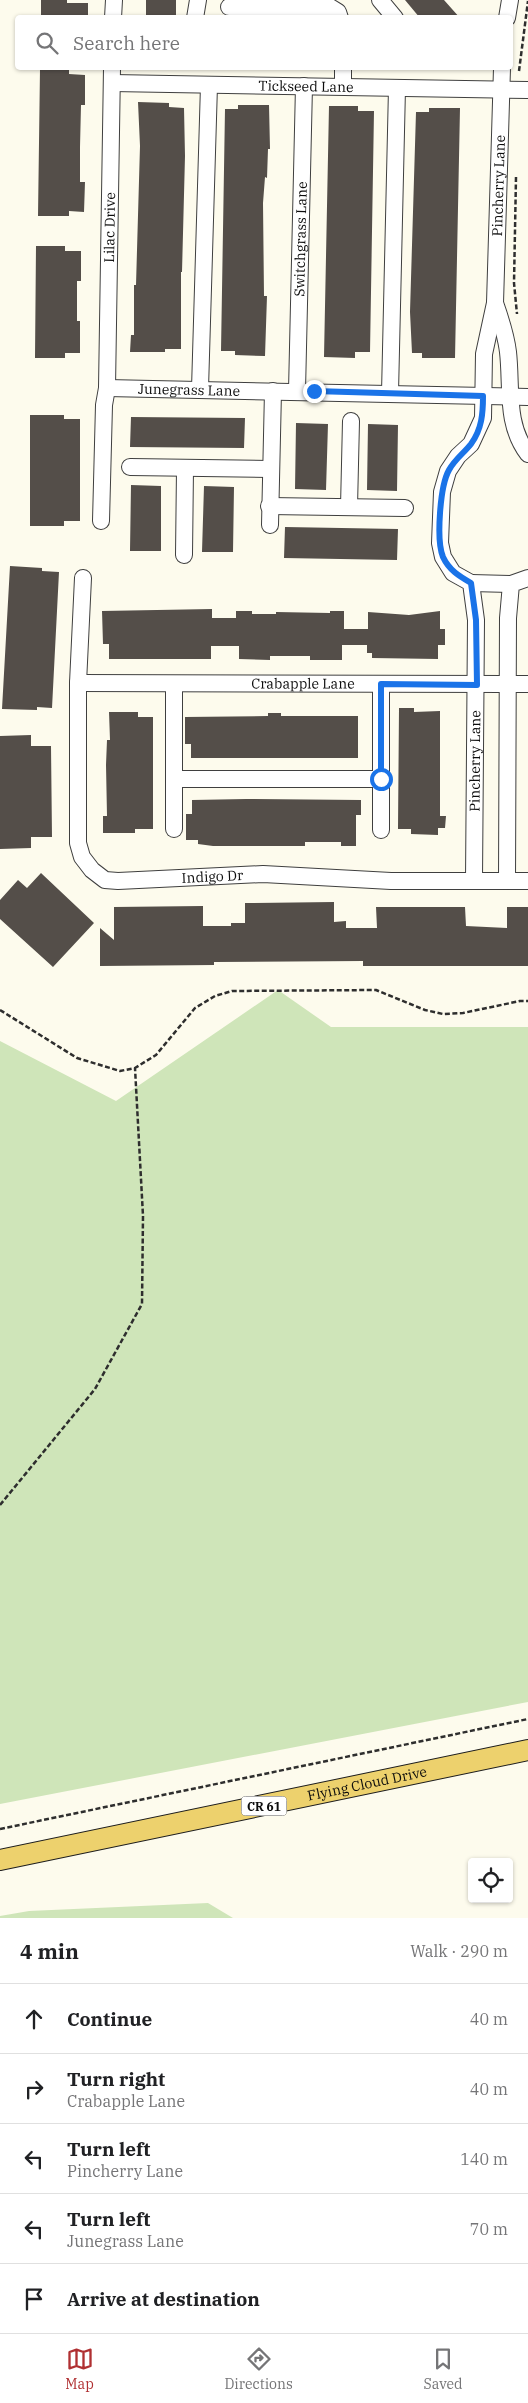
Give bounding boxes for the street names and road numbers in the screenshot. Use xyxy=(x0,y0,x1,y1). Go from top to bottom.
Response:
street label: Tickseed Lane xyxy=(258,76,354,96)
street label: Pincherry Lane xyxy=(488,135,509,237)
street label: Switchgrass Lane xyxy=(290,181,311,297)
street label: Lilac Drive xyxy=(100,192,119,263)
street label: Junegrass Lane xyxy=(138,380,240,400)
street label: Crabapple Lane xyxy=(251,674,355,693)
street label: Pincherry Lane xyxy=(466,710,484,812)
street label: Indigo Dr xyxy=(181,866,244,887)
street label: Flying Cloud Drive xyxy=(306,1762,429,1805)
road number: CR 61 xyxy=(242,1796,286,1815)

